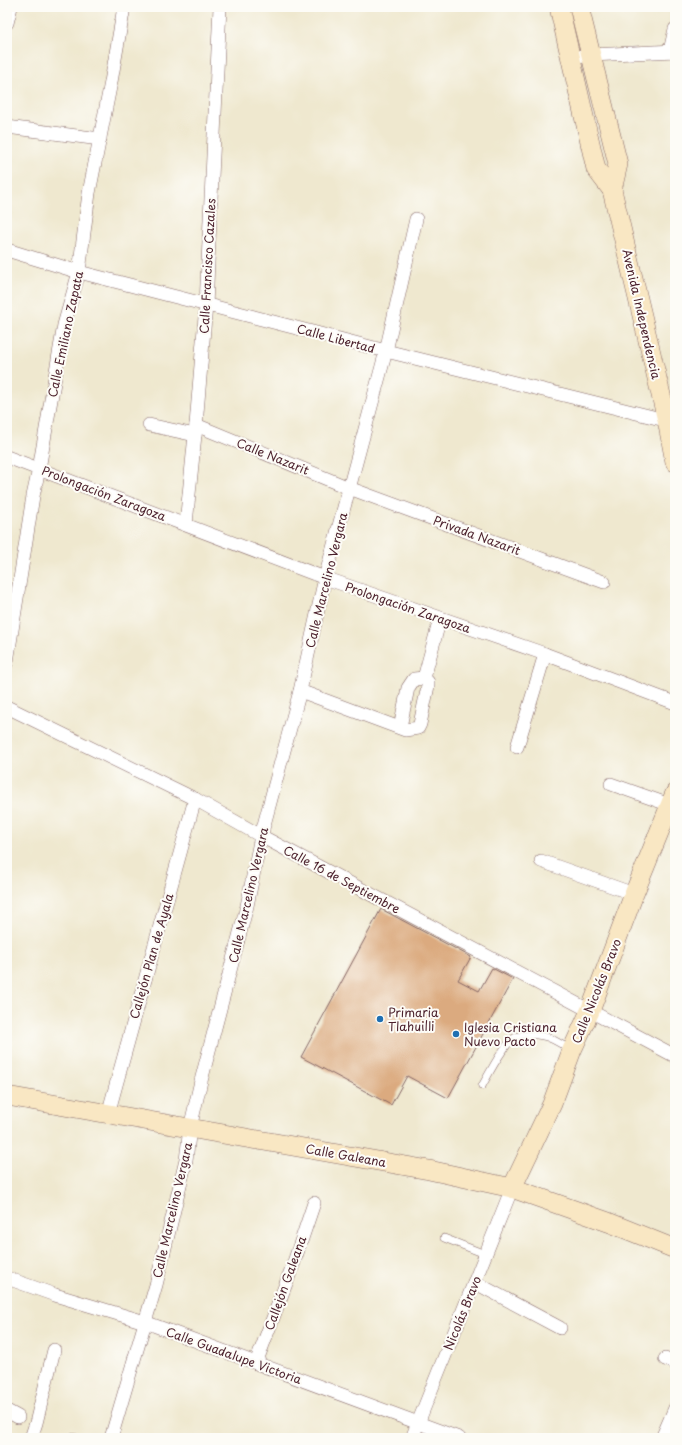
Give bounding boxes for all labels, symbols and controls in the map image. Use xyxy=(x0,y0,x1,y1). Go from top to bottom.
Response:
street label: Calle Francisco Cazales xyxy=(194,197,220,334)
street label: Avenida Independencia xyxy=(618,247,666,381)
street label: Calle Emiliano Zapata xyxy=(43,269,87,399)
street label: Calle Libertad xyxy=(295,319,377,357)
street label: Calle Nazarit xyxy=(234,433,312,479)
street label: Prolongación Zaragoza xyxy=(39,461,169,525)
street label: Calle Marcelino Vergara xyxy=(300,510,352,650)
street label: Privada Nazarit xyxy=(431,511,523,559)
street label: Prolongación Zaragoza xyxy=(343,577,474,637)
street label: Calle Marcelino Vergara xyxy=(224,825,272,965)
street label: Calle 16 de Septiembre xyxy=(280,841,404,918)
street label: Callejón Plan de Ayala xyxy=(124,891,178,1021)
street label: Calle Nicolás Bravo xyxy=(567,936,625,1046)
place label: Primaria Tlahuilli xyxy=(388,1003,439,1035)
marker: Primaria Tlahuilli xyxy=(375,1014,385,1024)
place label: Iglesia Cristiana Nuevo Pacto xyxy=(464,1018,557,1050)
marker: Iglesia Cristiana Nuevo Pacto xyxy=(451,1029,461,1039)
street label: Calle Galeana xyxy=(304,1139,388,1171)
street label: Calle Marcelino Vergara xyxy=(148,1140,196,1280)
street label: Callejón Galeana xyxy=(260,1233,311,1333)
street label: Nicolás Bravo xyxy=(439,1273,485,1353)
street label: Calle Guadalupe Victoria xyxy=(164,1322,305,1388)

